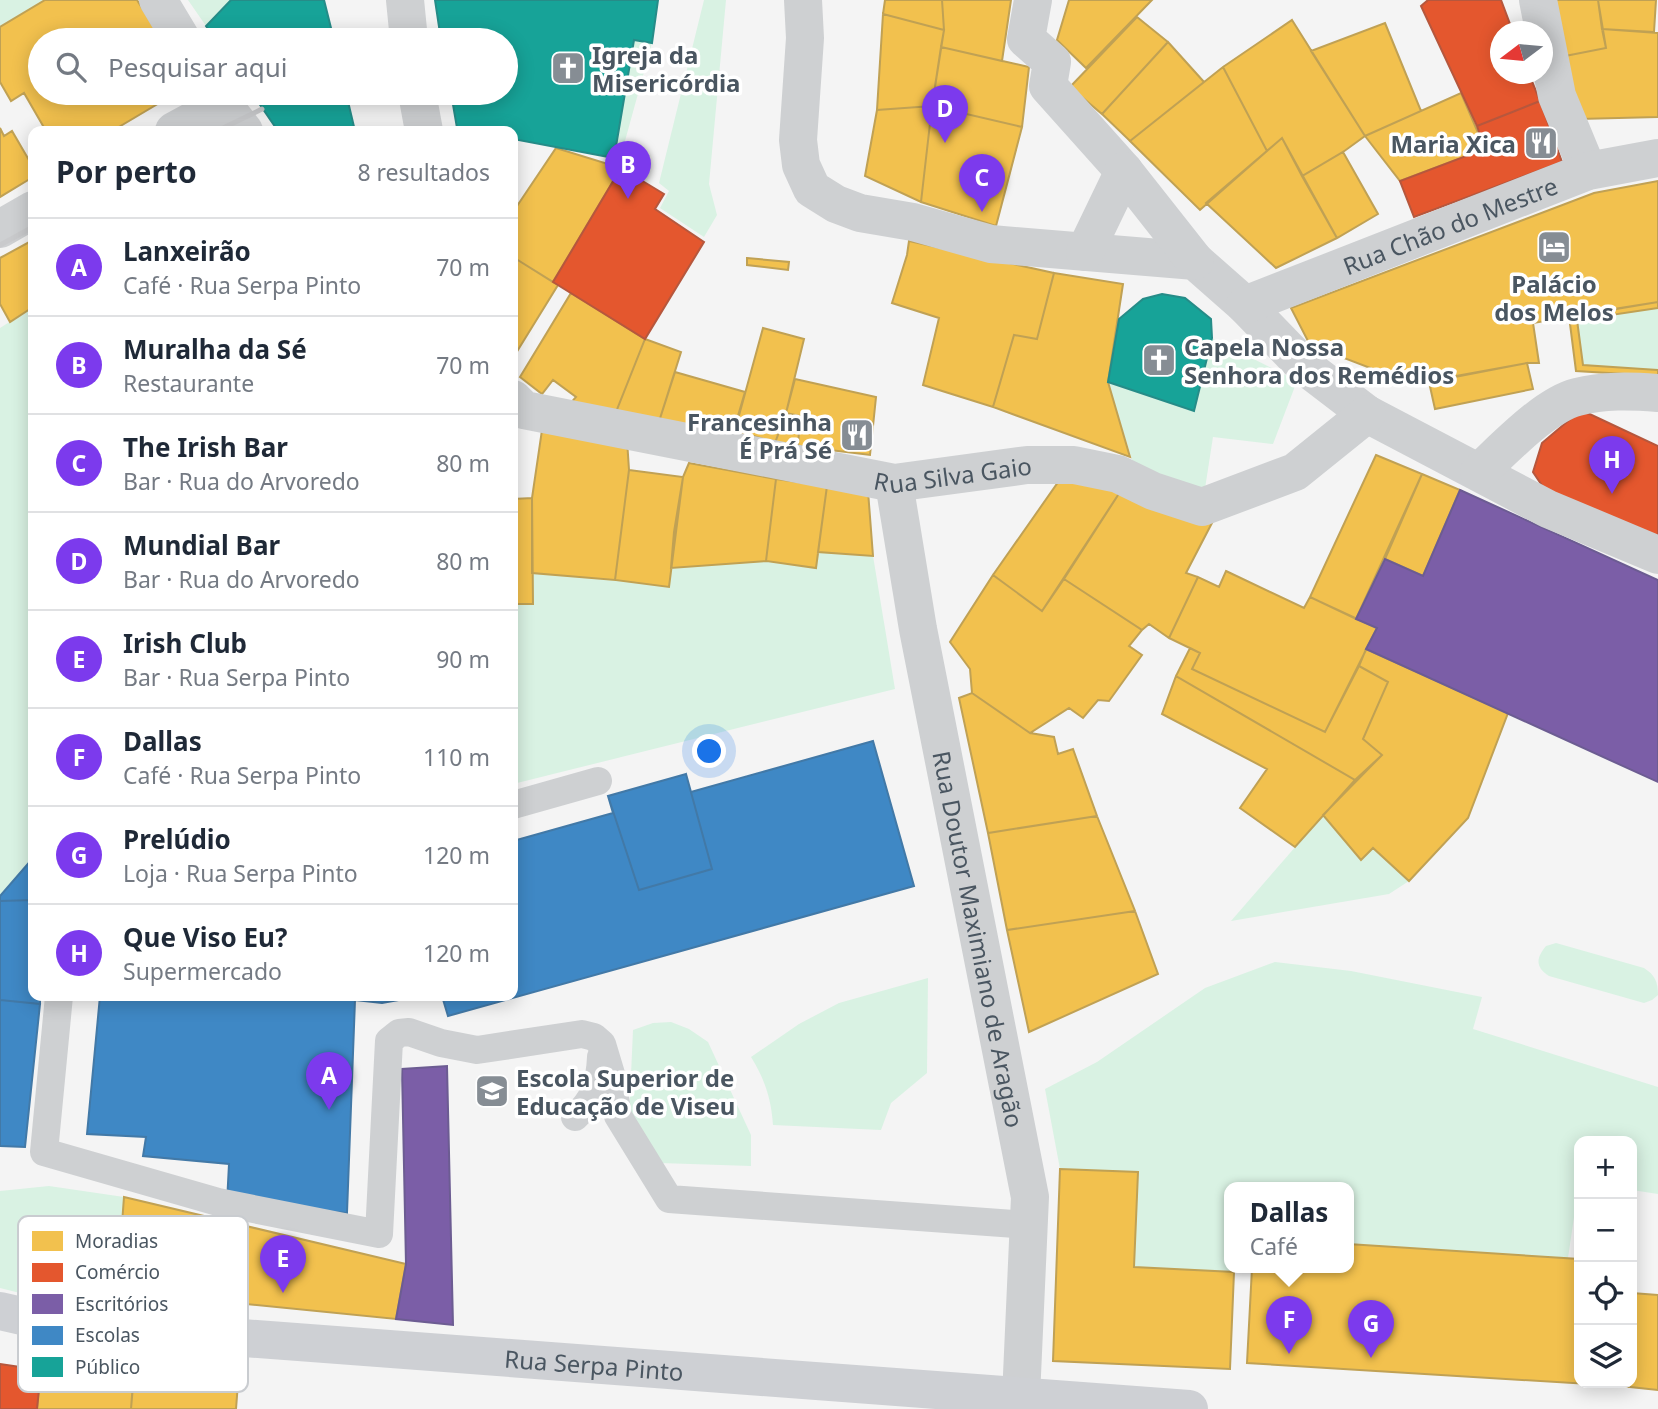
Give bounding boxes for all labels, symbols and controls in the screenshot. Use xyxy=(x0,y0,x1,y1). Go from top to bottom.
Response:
north arrow xyxy=(1490,21,1553,84)
search box xyxy=(28,28,518,105)
place label: Igreja da Misericórdia xyxy=(592,38,740,99)
icon: search xyxy=(52,48,90,86)
text: Pesquisar aqui xyxy=(108,49,288,85)
church icon: Igreja da Misericórdia xyxy=(549,49,587,87)
pin: D xyxy=(922,85,968,143)
restaurant icon: Maria Xica xyxy=(1522,124,1560,162)
place label: Maria Xica xyxy=(1390,127,1516,160)
pin: B xyxy=(605,141,651,199)
text: Por perto xyxy=(56,151,197,192)
pin: C xyxy=(959,154,1005,212)
text: 8 resultados xyxy=(357,156,490,188)
street label: Rua Chão do Mestre xyxy=(1338,168,1562,282)
hotel icon: Palácio dos Melos xyxy=(1535,228,1573,266)
text: Lanxeirão xyxy=(123,233,251,269)
text: A xyxy=(71,251,87,283)
text: 70 m xyxy=(436,251,490,283)
place label: Palácio dos Melos xyxy=(1494,267,1614,328)
text: Café · Rua Serpa Pinto xyxy=(123,269,361,301)
place label: Capela Nossa Senhora dos Remédios xyxy=(1184,330,1454,391)
text: Muralha da Sé xyxy=(123,331,307,367)
church icon: Capela Nossa Senhora dos Remédios xyxy=(1140,341,1178,379)
text: B xyxy=(71,349,87,381)
text: 70 m xyxy=(436,349,490,381)
text: Restaurante xyxy=(123,367,254,399)
place label: Francesinha É Prá Sé xyxy=(687,405,832,466)
restaurant icon: Francesinha É Prá Sé xyxy=(838,416,876,454)
text: The Irish Bar xyxy=(123,429,288,465)
pin: H xyxy=(1589,436,1635,494)
text: C xyxy=(72,447,86,479)
text: 80 m xyxy=(436,447,490,479)
street label: Rua Silva Gaio xyxy=(871,448,1034,500)
text: Bar · Rua do Arvoredo xyxy=(123,465,360,497)
text: Mundial Bar xyxy=(123,527,280,563)
text: D xyxy=(71,545,87,577)
text: 80 m xyxy=(436,545,490,577)
text: Bar · Rua do Arvoredo xyxy=(123,563,360,595)
text: Irish Club xyxy=(123,625,247,661)
text: E xyxy=(73,643,85,675)
text: 90 m xyxy=(436,643,490,675)
text: Bar · Rua Serpa Pinto xyxy=(123,661,350,693)
text: Dallas xyxy=(123,723,202,759)
your location xyxy=(692,734,726,768)
text: F xyxy=(73,741,85,773)
text: 110 m xyxy=(423,741,490,773)
street label: Rua Doutor Maximiano de Aragão xyxy=(926,748,1032,1130)
text: Café · Rua Serpa Pinto xyxy=(123,759,361,791)
text: Prelúdio xyxy=(123,821,231,857)
text: G xyxy=(71,839,87,871)
text: 120 m xyxy=(423,839,490,871)
text: Loja · Rua Serpa Pinto xyxy=(123,857,358,889)
text: Que Viso Eu? xyxy=(123,919,287,955)
text: H xyxy=(70,937,88,969)
text: 120 m xyxy=(423,937,490,969)
text: Supermercado xyxy=(123,955,282,987)
pin: A xyxy=(306,1052,352,1110)
place label: Escola Superior de Educação de Viseu xyxy=(516,1061,735,1122)
school or university icon: Escola Superior de Educação de Viseu xyxy=(473,1072,511,1110)
map controls xyxy=(1574,1136,1637,1388)
button: + xyxy=(1574,1136,1637,1199)
popup xyxy=(1224,1182,1354,1273)
text: Dallas xyxy=(1250,1194,1328,1230)
button: − xyxy=(1574,1199,1637,1262)
legend xyxy=(18,1216,248,1392)
text: Moradias xyxy=(75,1228,158,1254)
text: Café xyxy=(1250,1230,1298,1262)
pin: E xyxy=(260,1235,306,1293)
text: Comércio xyxy=(75,1259,160,1285)
button: locate xyxy=(1574,1262,1637,1325)
text: Escritórios xyxy=(75,1291,168,1317)
pin: F xyxy=(1266,1296,1312,1354)
pin: G xyxy=(1348,1300,1394,1358)
text: Escolas xyxy=(75,1322,140,1348)
button: layers xyxy=(1574,1325,1637,1388)
street label: Rua Serpa Pinto xyxy=(503,1341,685,1387)
text: Público xyxy=(75,1354,140,1380)

